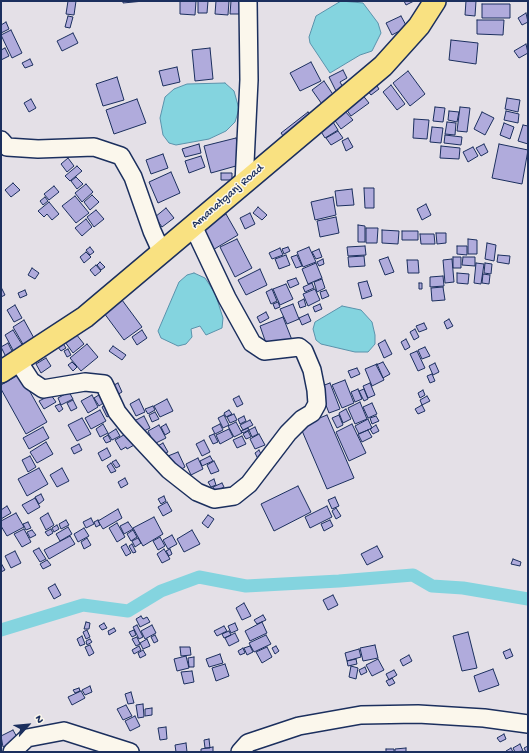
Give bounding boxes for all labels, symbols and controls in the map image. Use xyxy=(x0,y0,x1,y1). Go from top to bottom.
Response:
street label: Amanatganj Road xyxy=(189,162,267,232)
north arrow xyxy=(8,705,48,745)
text: N xyxy=(32,714,46,725)

